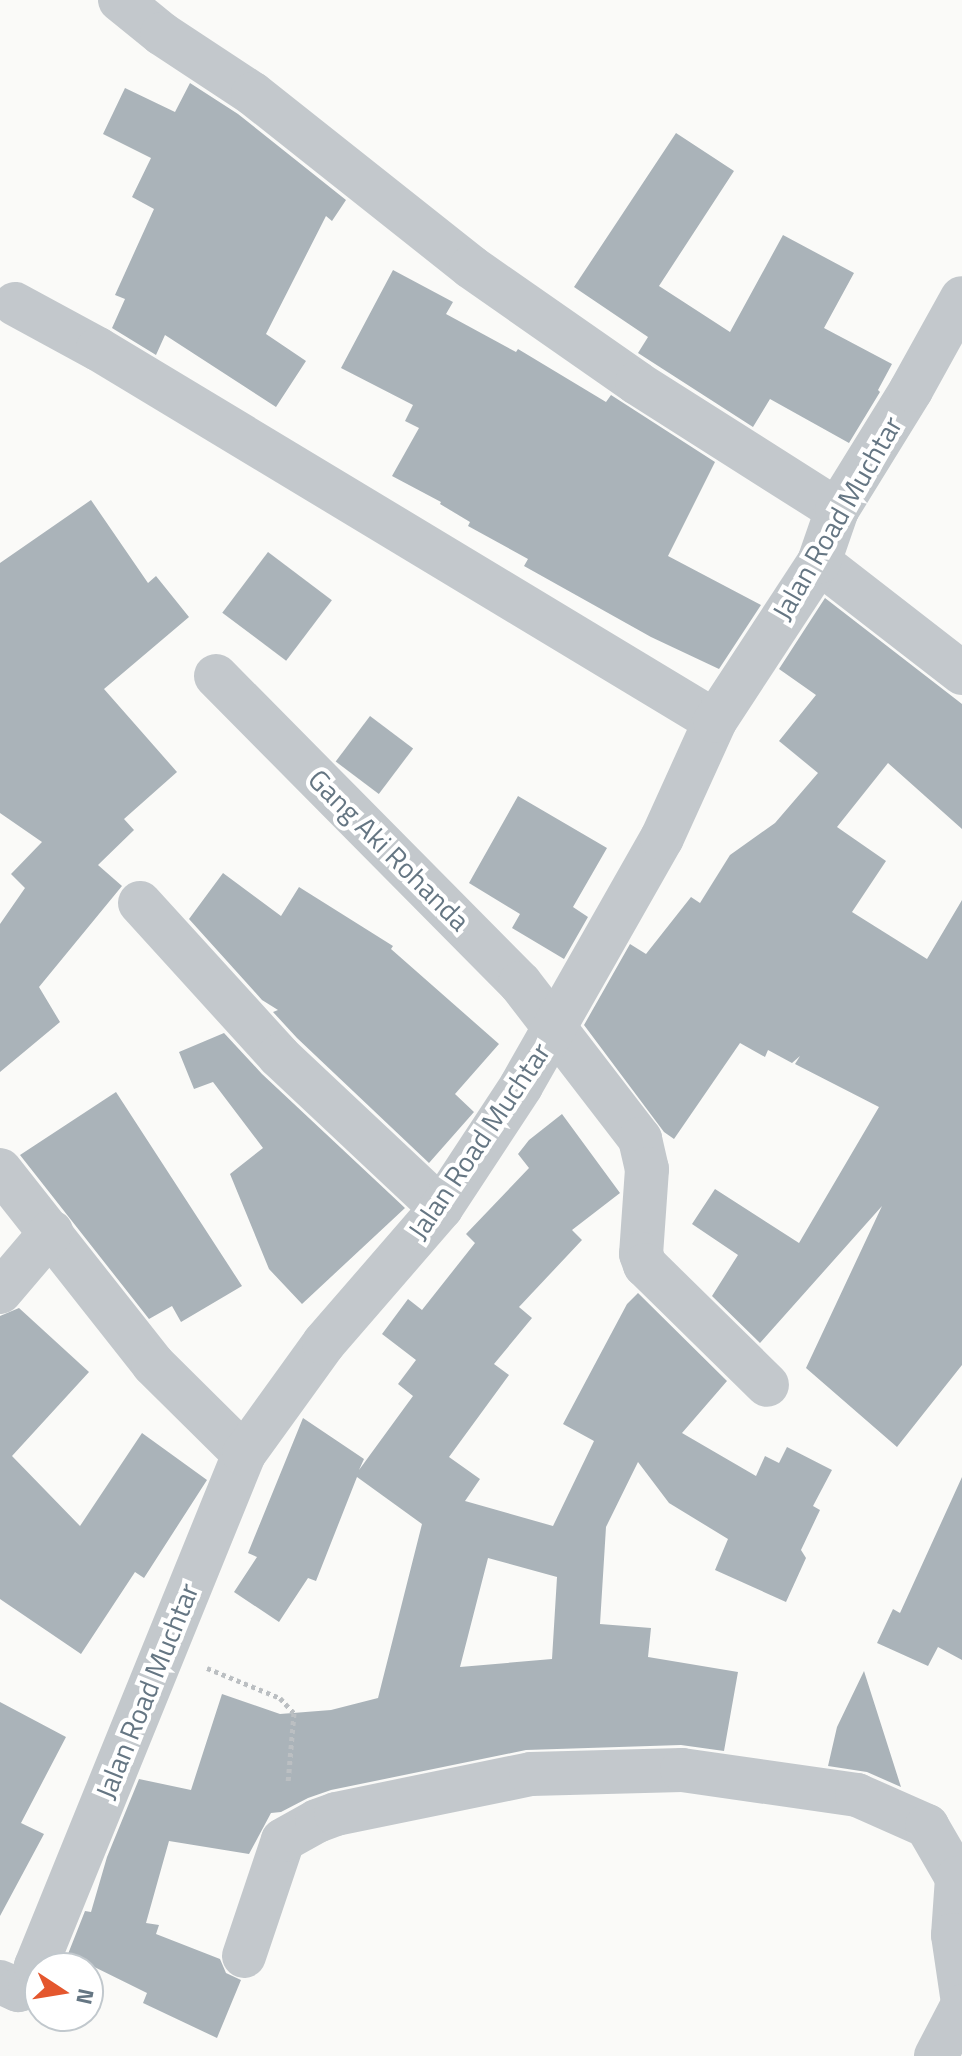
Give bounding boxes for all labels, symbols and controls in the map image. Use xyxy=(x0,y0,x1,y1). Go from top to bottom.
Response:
street label: Jalan Road Muchtar xyxy=(765,410,909,626)
street label: Gang Aki Rohanda xyxy=(301,762,477,938)
street label: Jalan Road Muchtar xyxy=(401,1036,557,1246)
street label: Jalan Road Muchtar xyxy=(88,1578,206,1804)
north arrow xyxy=(24,1952,104,2032)
text: N xyxy=(67,1986,104,2008)

